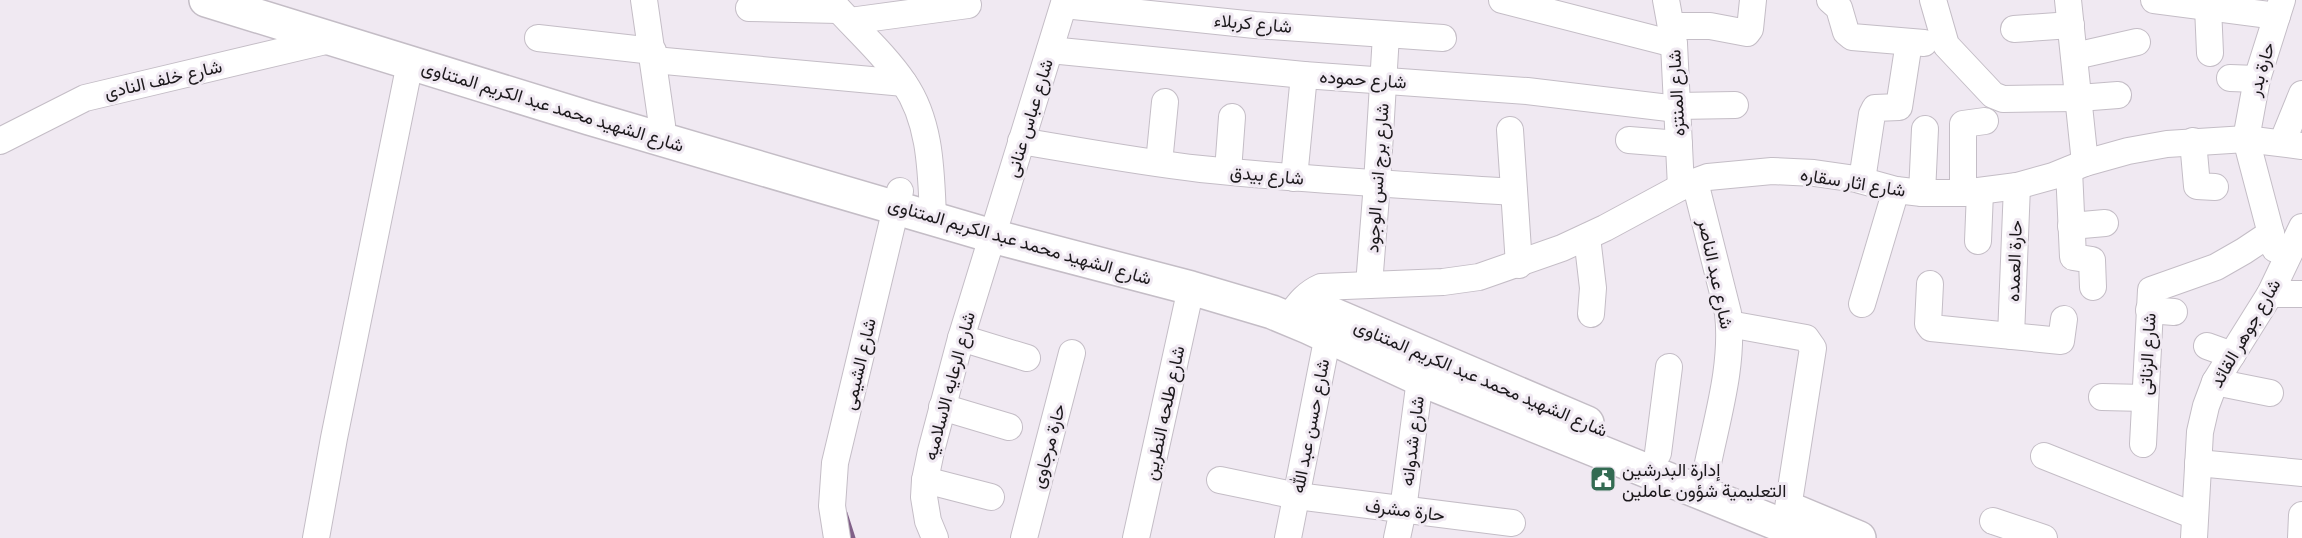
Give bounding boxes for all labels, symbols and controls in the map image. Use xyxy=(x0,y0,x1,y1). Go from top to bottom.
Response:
street label: شارع كربلاء xyxy=(1213,6,1293,40)
street label: حارة بدر xyxy=(2240,39,2282,100)
street label: شارع المنتزه xyxy=(1660,49,1692,137)
street label: شارع خلف النادى xyxy=(101,52,225,106)
street label: شارع الشهيد محمد عبد الكريم المتناوى xyxy=(418,53,688,159)
street label: شارع عباس عنانى xyxy=(998,55,1060,181)
street label: شارع حموده xyxy=(1318,62,1408,96)
street label: شارع برج انس الوجود xyxy=(1358,102,1396,254)
street label: شارع بيدق xyxy=(1229,158,1305,192)
street label: شارع اثار سقاره xyxy=(1798,160,1908,204)
street label: شارع الشهيد محمد عبد الكريم المتناوى xyxy=(885,190,1155,292)
street label: شارع عبد الناصر xyxy=(1691,216,1741,331)
street label: حارة العمده xyxy=(1999,220,2029,302)
street label: شارع جوهر القائد xyxy=(2203,274,2287,392)
street label: شارع الرعايه الاسلاميه xyxy=(916,309,982,463)
street label: شارع الشهيد محمد عبد الكريم المتناوى xyxy=(1350,312,1612,444)
street label: شارع الزناتى xyxy=(2131,312,2163,396)
street label: شارع الشيمى xyxy=(835,315,883,413)
street label: شارع طلحه النطرين xyxy=(1137,343,1191,483)
street label: شارع حسن عبد الله xyxy=(1284,357,1336,495)
street label: شارع شدوانه xyxy=(1393,394,1431,488)
street label: حارة مرجاوى xyxy=(1024,401,1072,491)
place label: إدارة البدرشين التعليمية شؤون عاملين xyxy=(1622,456,1786,504)
public building icon: إدارة البدرشين التعليمية شؤون عاملين xyxy=(1588,464,1618,494)
street label: حارة مشرف xyxy=(1364,492,1446,528)

